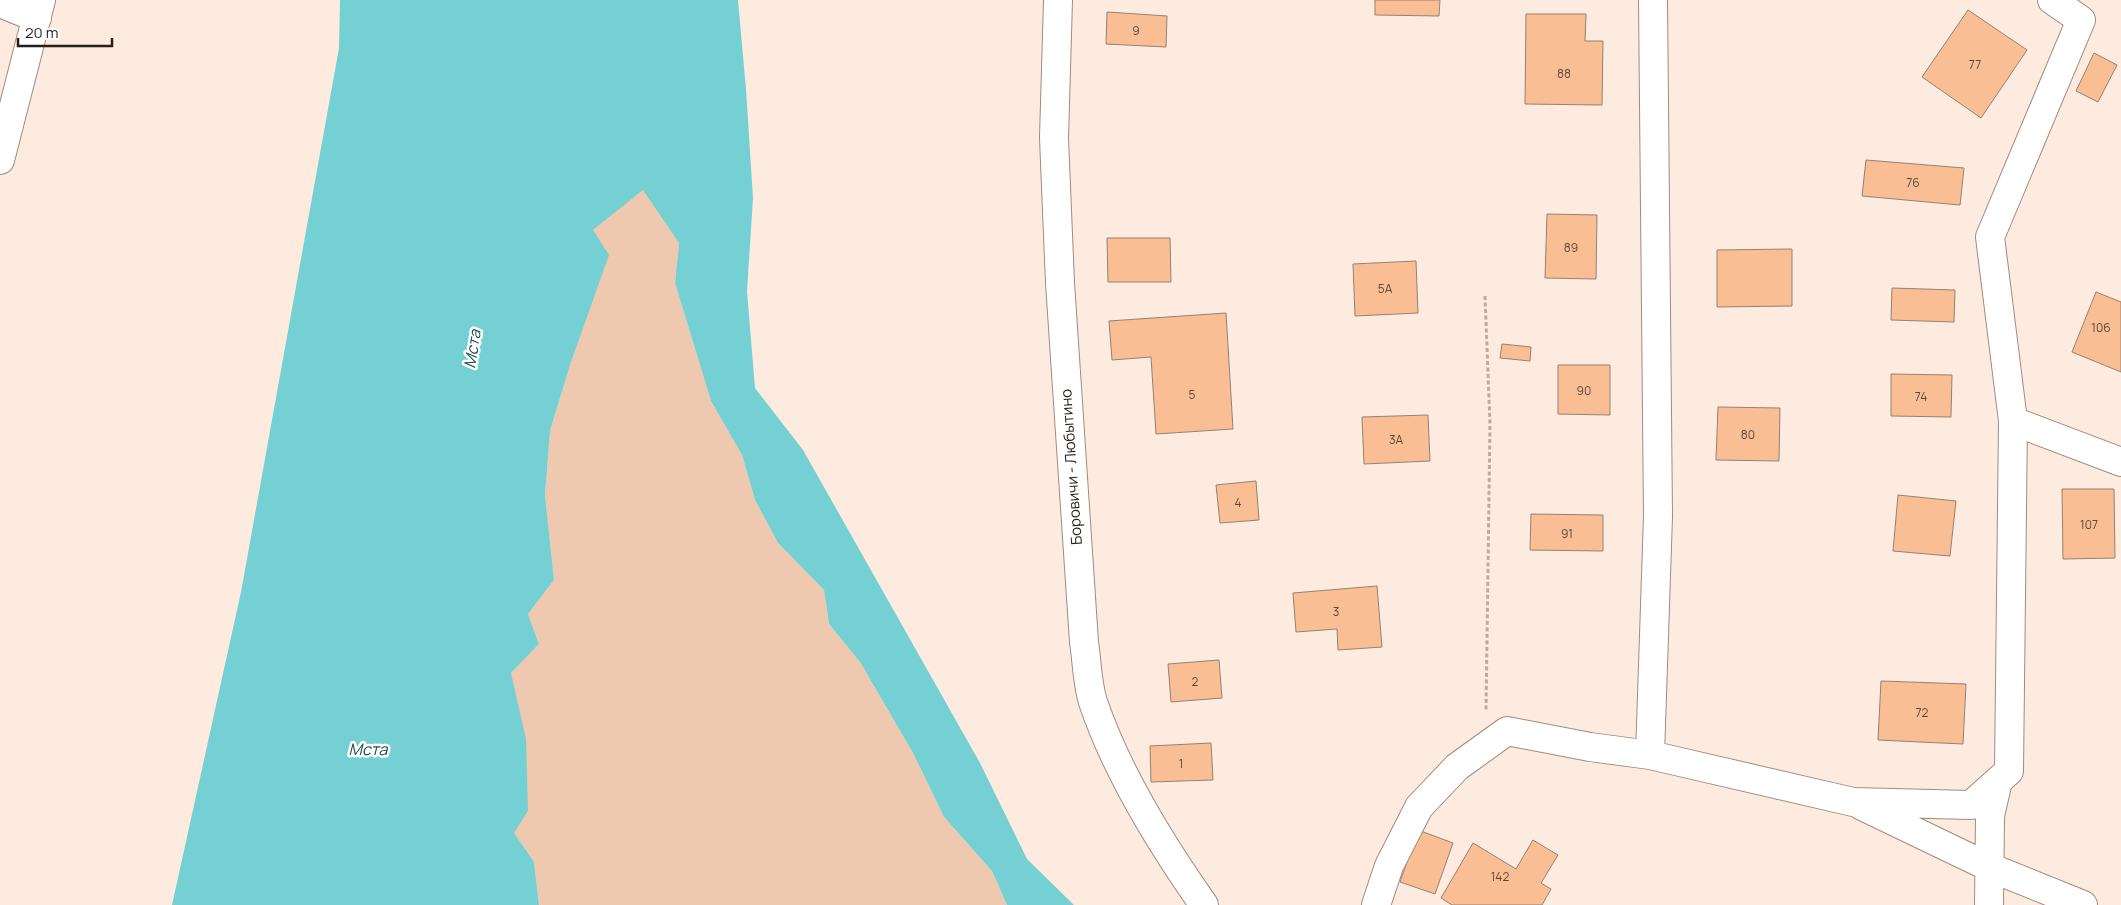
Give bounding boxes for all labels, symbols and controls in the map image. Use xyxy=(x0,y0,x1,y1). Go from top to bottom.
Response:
scale bar xyxy=(18,15,111,47)
text: 20 m xyxy=(25,22,58,43)
house number: 9 xyxy=(1132,22,1140,39)
house number: 77 xyxy=(1969,56,1981,73)
house number: 88 xyxy=(1557,65,1571,82)
house number: 76 xyxy=(1906,174,1920,191)
house number: 89 xyxy=(1564,239,1578,256)
house number: 5А xyxy=(1378,280,1393,297)
house number: 106 xyxy=(2091,319,2111,336)
water label: Мста xyxy=(458,327,486,370)
house number: 90 xyxy=(1577,382,1591,399)
house number: 5 xyxy=(1189,386,1196,403)
street label: Боровичи - Любытино xyxy=(1055,388,1087,546)
house number: 74 xyxy=(1915,388,1927,405)
house number: 80 xyxy=(1741,426,1755,443)
house number: 3А xyxy=(1389,431,1404,448)
house number: 4 xyxy=(1234,494,1242,511)
house number: 107 xyxy=(2080,516,2098,533)
house number: 91 xyxy=(1561,525,1573,542)
house number: 3 xyxy=(1333,603,1339,620)
house number: 2 xyxy=(1192,673,1199,690)
house number: 72 xyxy=(1916,704,1929,721)
water label: Мста xyxy=(349,738,388,760)
house number: 1 xyxy=(1179,755,1183,772)
house number: 142 xyxy=(1491,868,1509,885)

